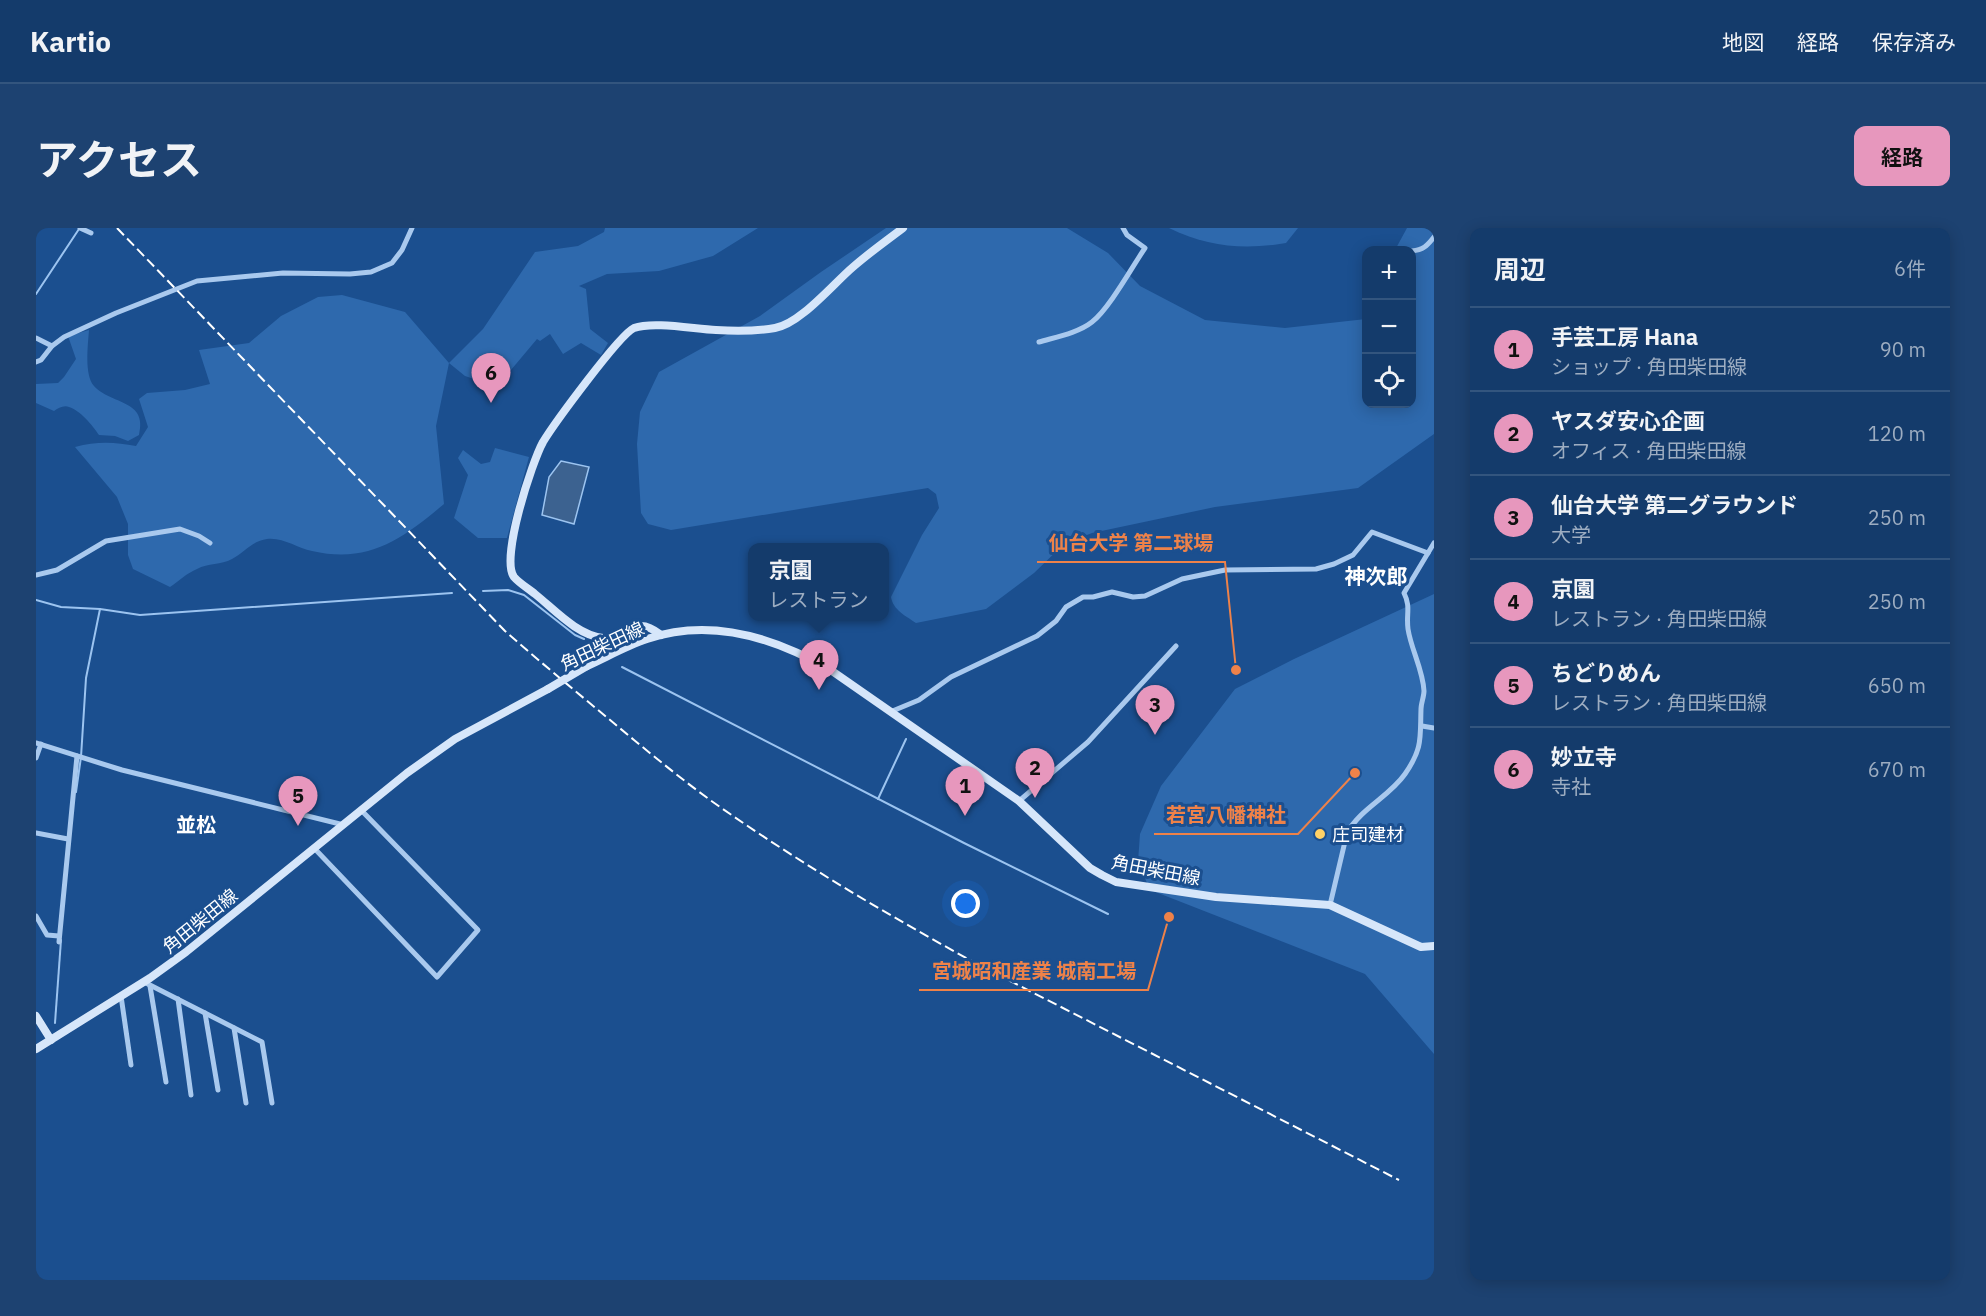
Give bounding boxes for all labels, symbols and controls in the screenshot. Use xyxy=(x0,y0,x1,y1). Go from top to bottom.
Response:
text: Kartio xyxy=(30,23,111,60)
text: 地図 xyxy=(1722,28,1764,56)
text: 経路 xyxy=(1797,28,1839,56)
text: 保存済み xyxy=(1872,28,1956,56)
button: 経路 xyxy=(1854,126,1950,186)
text: アクセス xyxy=(36,132,202,187)
map controls xyxy=(1362,246,1416,408)
button: + xyxy=(1362,246,1416,300)
text: 周辺 xyxy=(1494,252,1546,286)
text: 6件 xyxy=(1894,255,1926,282)
button: − xyxy=(1362,300,1416,354)
text: 手芸工房 Hana xyxy=(1551,322,1698,351)
text: 1 xyxy=(1508,336,1520,363)
text: 90 m xyxy=(1880,336,1926,363)
text: ショップ · 角田柴田線 xyxy=(1551,353,1747,380)
pin: 6 xyxy=(472,354,510,403)
button: locate xyxy=(1362,354,1416,408)
text: ヤスダ安心企画 xyxy=(1551,406,1705,435)
text: 2 xyxy=(1508,420,1520,447)
text: 120 m xyxy=(1868,420,1926,447)
text: オフィス · 角田柴田線 xyxy=(1551,437,1747,464)
text: 仙台大学 第二グラウンド xyxy=(1551,490,1798,519)
text: 3 xyxy=(1508,504,1520,531)
text: 250 m xyxy=(1868,504,1926,531)
text: 大学 xyxy=(1551,521,1591,548)
callout: 仙台大学 第二球場 xyxy=(1037,524,1225,562)
text: 仙台大学 第二球場 xyxy=(1049,529,1213,556)
popup xyxy=(748,543,889,621)
text: 京園 xyxy=(769,555,813,584)
district label: 神次郎 xyxy=(1345,562,1408,590)
text: 京園 xyxy=(1551,574,1595,603)
text: レストラン xyxy=(769,586,869,613)
text: 4 xyxy=(1508,588,1520,615)
text: 250 m xyxy=(1868,588,1926,615)
text: レストラン · 角田柴田線 xyxy=(1551,605,1767,632)
street label: 角田柴田線 xyxy=(556,617,648,675)
pin: 4 xyxy=(800,640,838,690)
text: ちどりめん xyxy=(1551,658,1661,687)
text: 5 xyxy=(1508,672,1520,699)
text: 650 m xyxy=(1868,672,1926,699)
pin: 3 xyxy=(1136,686,1174,735)
text: レストラン · 角田柴田線 xyxy=(1551,689,1767,716)
text: 妙立寺 xyxy=(1551,742,1617,771)
pin: 2 xyxy=(1016,748,1054,798)
text: 6 xyxy=(1508,756,1520,783)
text: 670 m xyxy=(1868,756,1926,783)
pin: 1 xyxy=(946,766,984,816)
text: 寺社 xyxy=(1551,773,1591,800)
pin: 5 xyxy=(278,776,318,826)
callout: 若宮八幡神社 xyxy=(1154,796,1298,834)
text: 若宮八幡神社 xyxy=(1166,801,1286,828)
district label: 並松 xyxy=(176,811,216,838)
place label: 庄司建材 xyxy=(1332,823,1404,846)
marker: 庄司建材 xyxy=(1313,827,1327,841)
street label: 角田柴田線 xyxy=(1110,850,1202,890)
street label: 角田柴田線 xyxy=(158,884,242,958)
your location xyxy=(951,889,980,918)
callout: 宮城昭和産業 城南工場 xyxy=(919,952,1148,990)
text: 宮城昭和産業 城南工場 xyxy=(932,957,1136,984)

